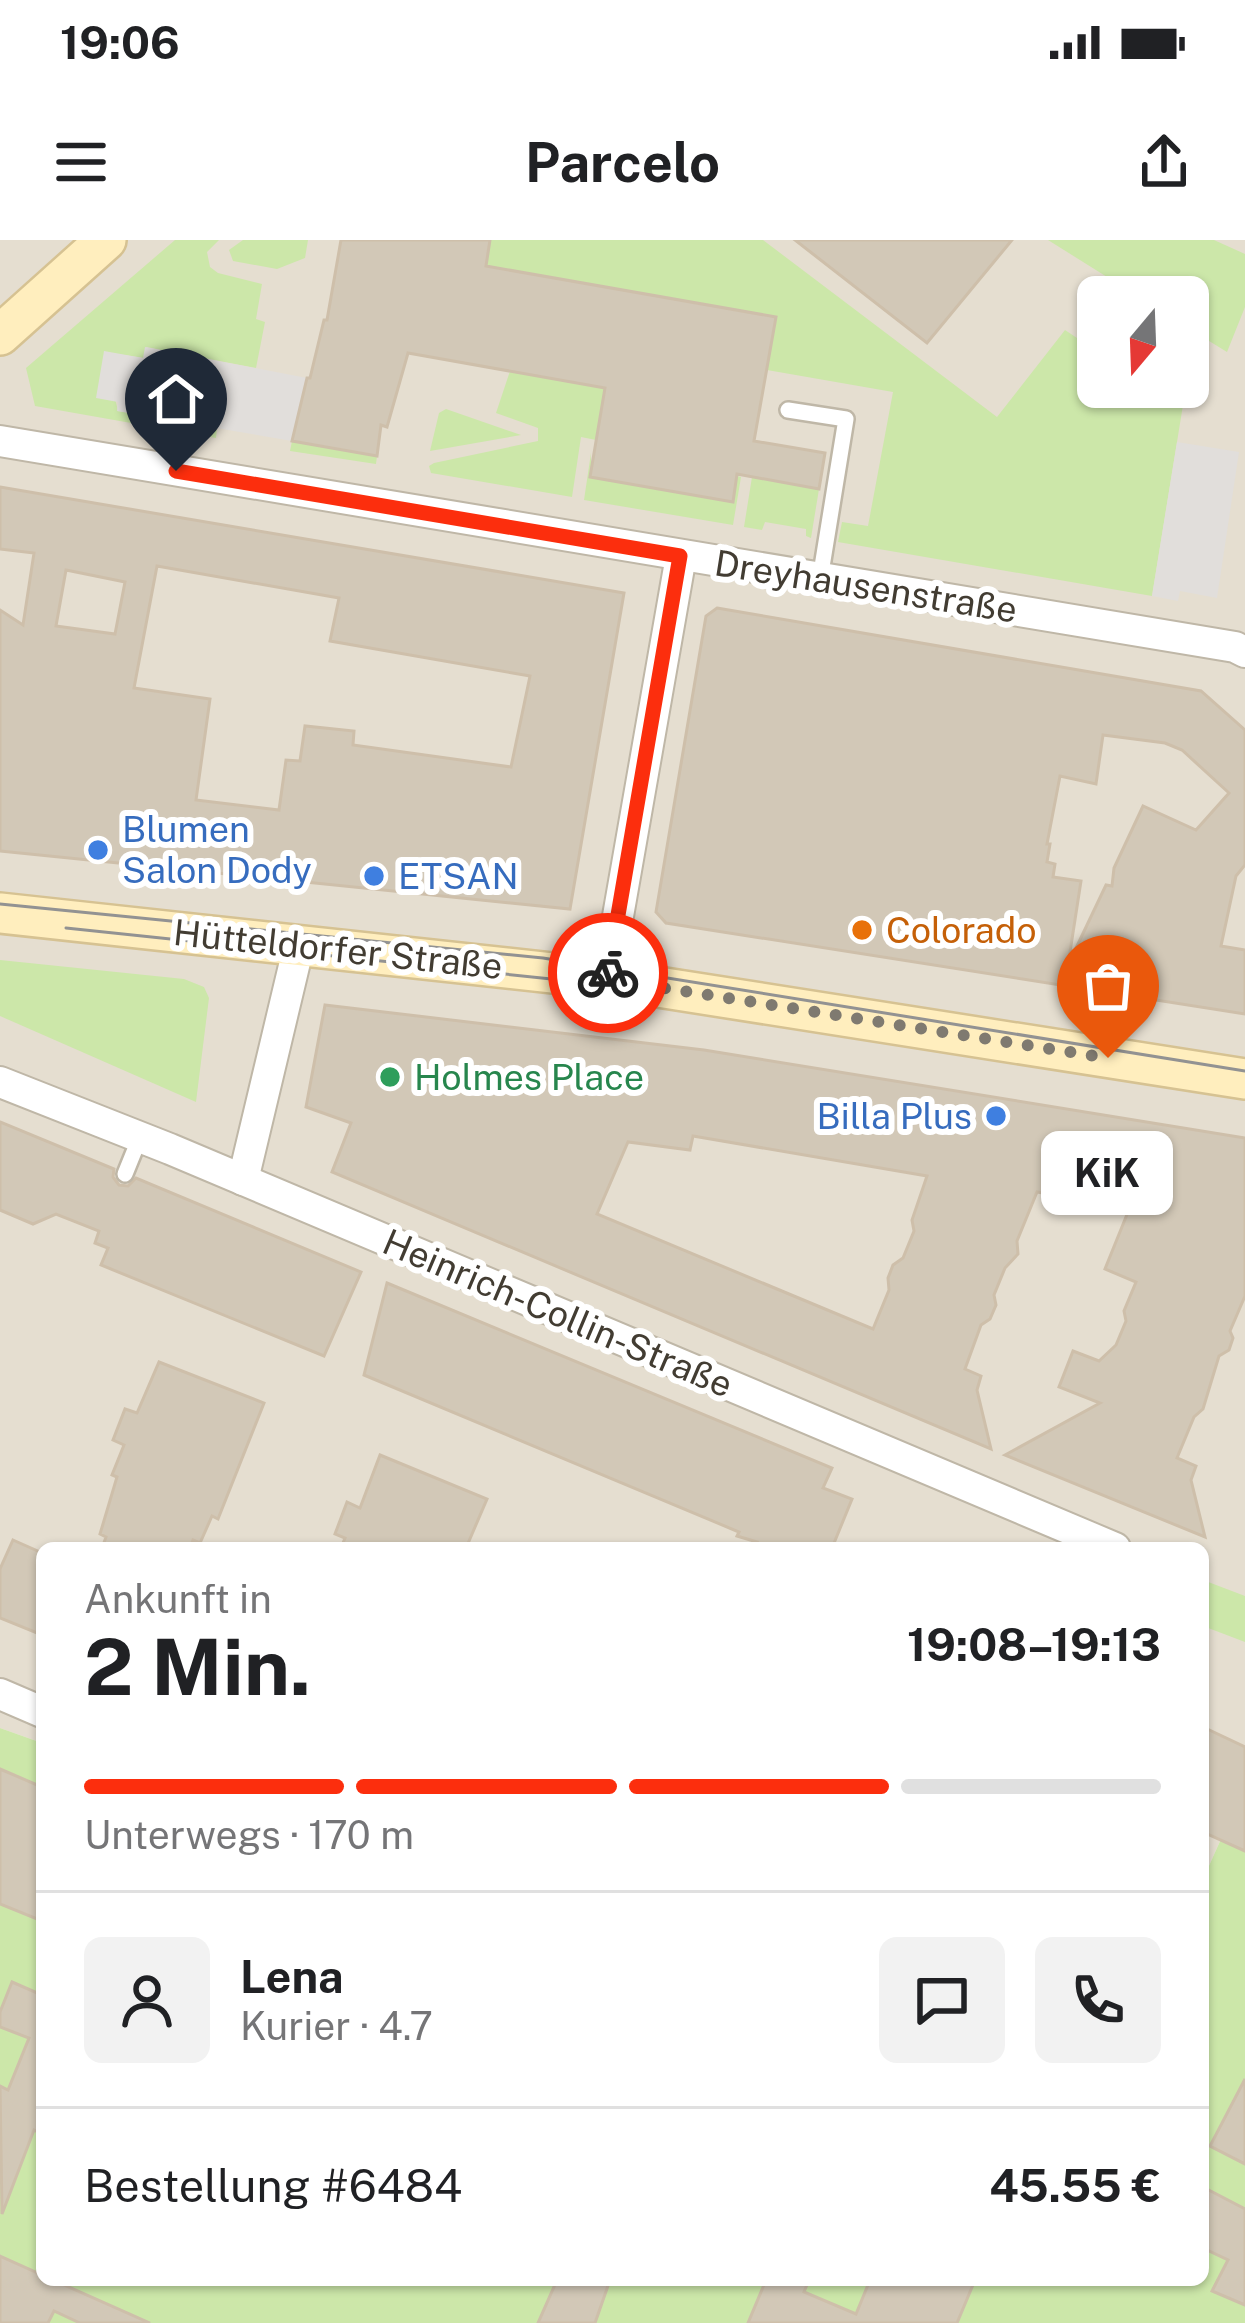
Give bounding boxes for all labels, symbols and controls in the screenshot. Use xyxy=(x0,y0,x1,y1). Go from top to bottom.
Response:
text: 19:06 xyxy=(60,16,180,69)
icon: menu xyxy=(48,129,114,195)
icon: share xyxy=(1131,129,1197,195)
text: Parcelo xyxy=(525,131,720,194)
north arrow xyxy=(1077,276,1209,408)
map controls xyxy=(1077,276,1209,408)
pin xyxy=(125,348,227,471)
icon: home xyxy=(143,366,209,432)
street label: Dreyhausenstraße xyxy=(712,541,1020,631)
place label: Blumen Salon Dody xyxy=(122,808,312,891)
marker: Blumen Salon Dody xyxy=(85,837,111,863)
place label: ETSAN xyxy=(398,855,519,897)
marker: ETSAN xyxy=(361,863,387,889)
place label: Colorado xyxy=(886,909,1037,951)
street label: Hütteldorfer Straße xyxy=(171,911,505,987)
courier xyxy=(548,913,668,1033)
marker: Colorado xyxy=(849,917,875,943)
pin xyxy=(1057,935,1159,1058)
icon: bike xyxy=(575,940,641,1006)
icon: bag xyxy=(1075,953,1141,1019)
place label: Holmes Place xyxy=(414,1056,644,1098)
marker: Holmes Place xyxy=(377,1064,403,1090)
place label: Billa Plus xyxy=(817,1095,972,1137)
marker: Billa Plus xyxy=(983,1103,1009,1129)
callout: KiK xyxy=(1042,1130,1174,1214)
text: KiK xyxy=(1074,1150,1140,1196)
street label: Heinrich-Collin-Straße xyxy=(377,1220,739,1406)
text: Ankunft in xyxy=(84,1576,272,1622)
text: 19:08–19:13 xyxy=(907,1618,1161,1671)
text: 2 Min. xyxy=(84,1621,311,1713)
text: Unterwegs · 170 m xyxy=(84,1812,414,1858)
button: person xyxy=(84,1937,210,2063)
button: chat xyxy=(879,1937,1005,2063)
button: phone xyxy=(1035,1937,1161,2063)
text: Lena xyxy=(240,1950,344,2003)
text: Kurier · 4.7 xyxy=(240,2003,433,2049)
text: Bestellung #6484 xyxy=(84,2159,462,2212)
text: 45.55 € xyxy=(989,2159,1161,2212)

